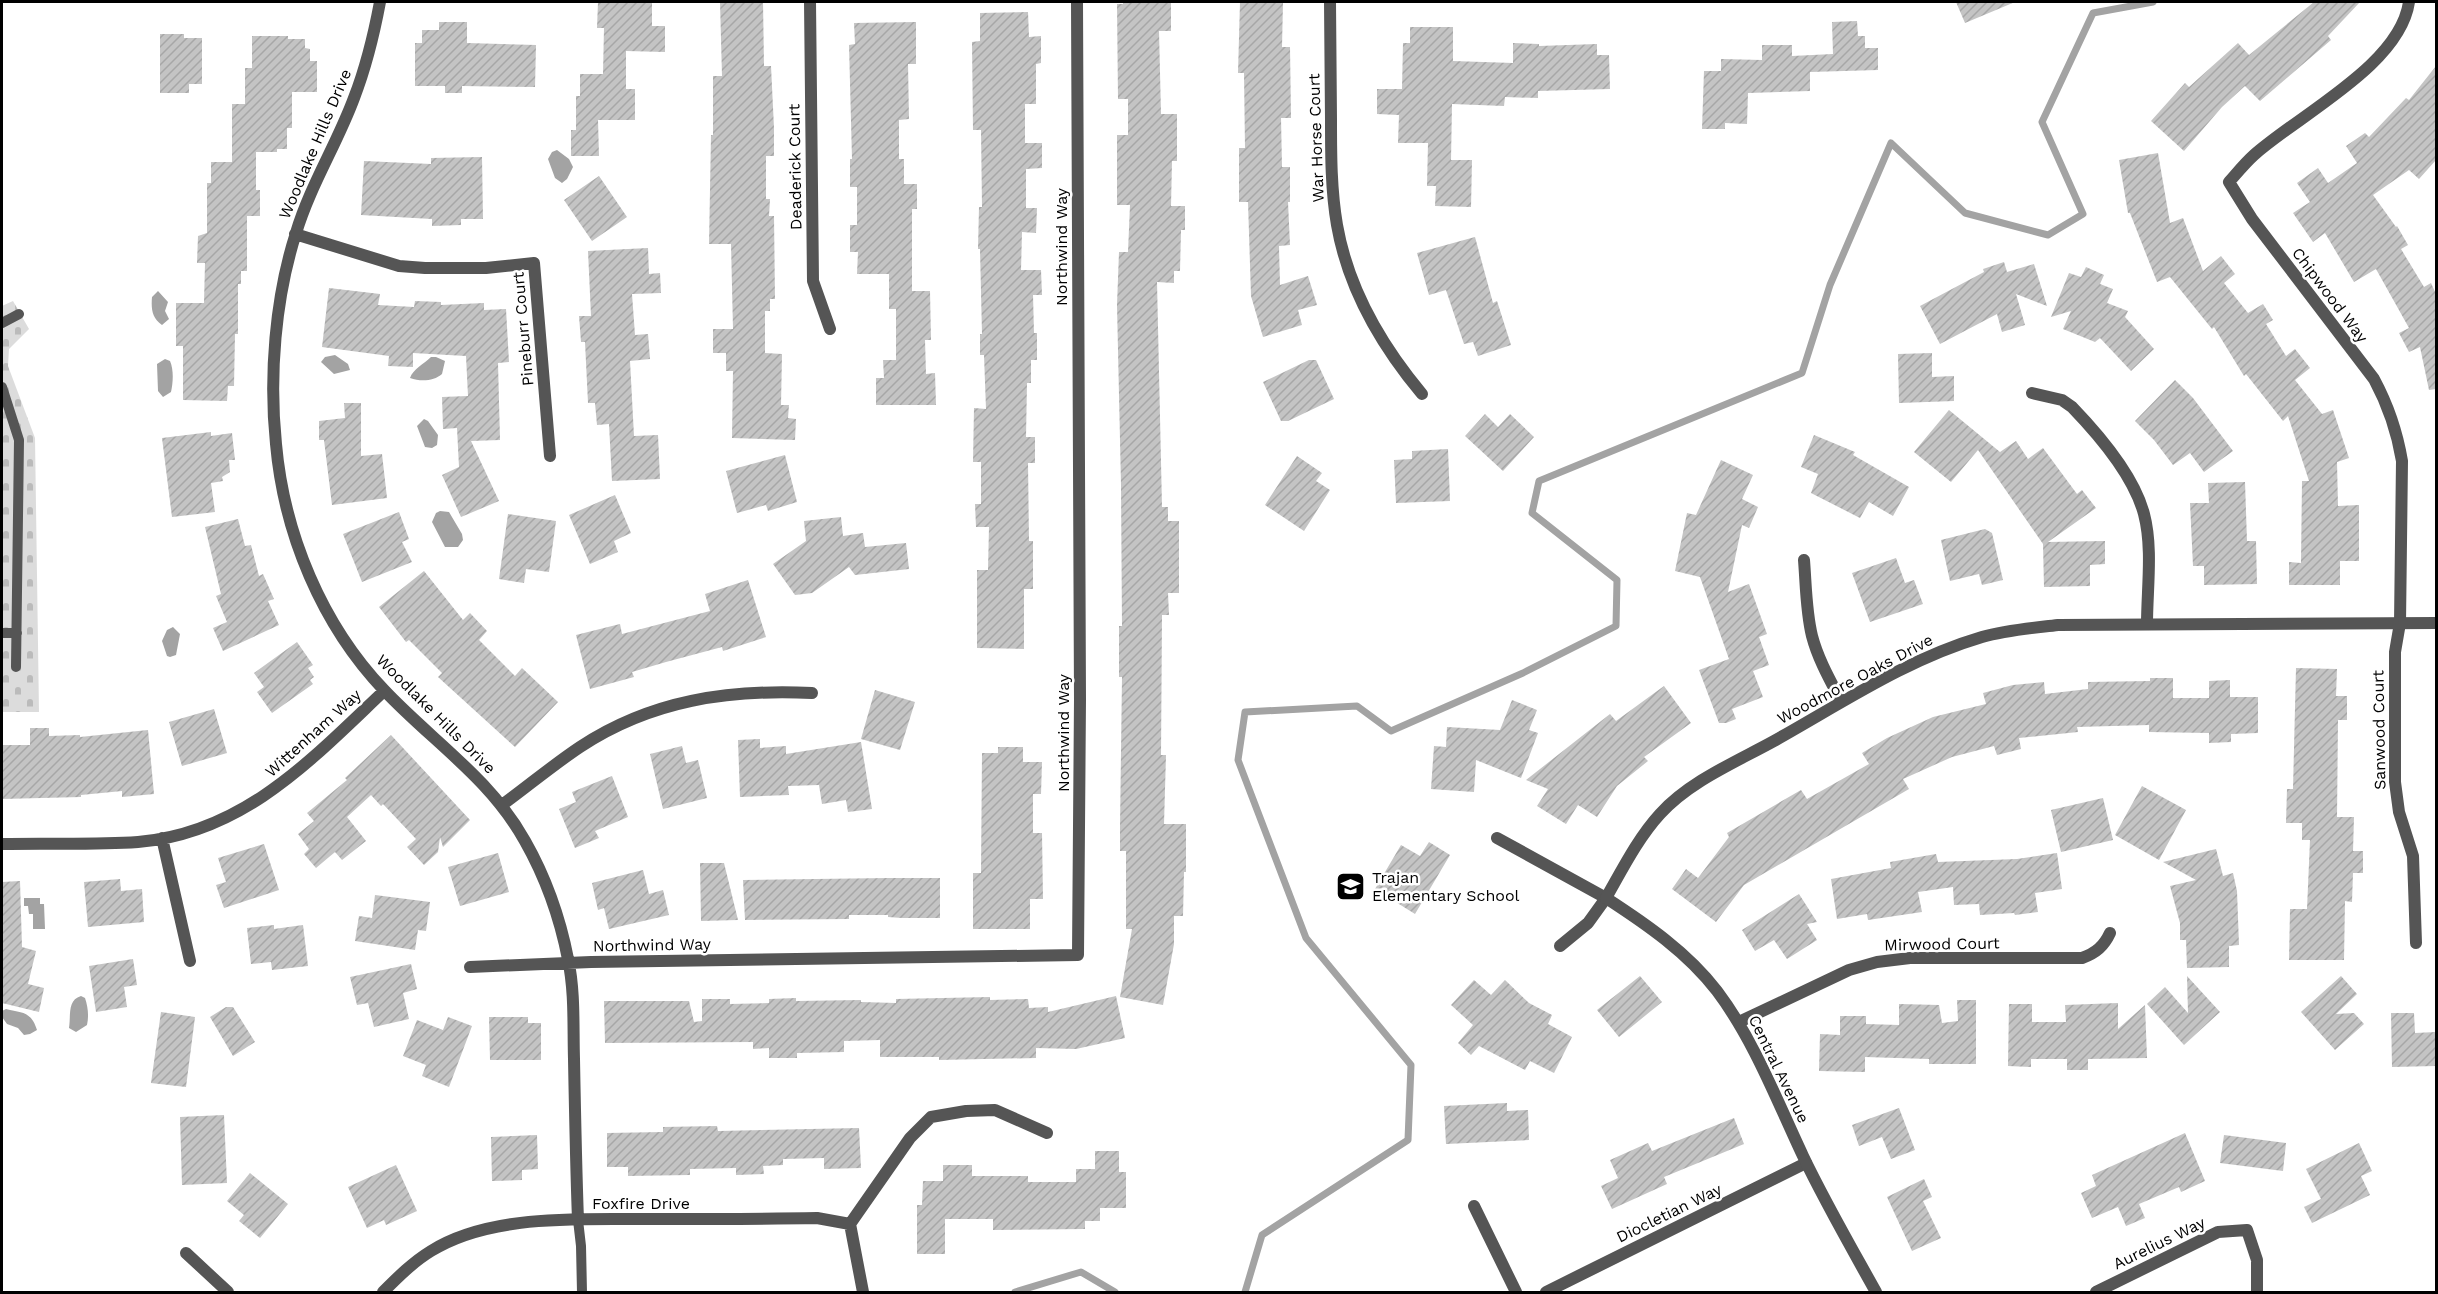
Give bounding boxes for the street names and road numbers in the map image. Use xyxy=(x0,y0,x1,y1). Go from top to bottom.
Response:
street label: Woodlake Hills Drive xyxy=(275,66,355,222)
street label: War Horse Court xyxy=(1304,73,1328,203)
street label: Deaderick Court xyxy=(784,103,806,230)
street label: Northwind Way xyxy=(1052,187,1071,306)
street label: Chipwood Way xyxy=(2288,244,2372,347)
street label: Pineburr Court xyxy=(509,271,537,387)
street label: Woodmore Oaks Drive xyxy=(1774,630,1936,728)
street label: Woodlake Hills Drive xyxy=(372,650,500,778)
street label: Sanwood Court xyxy=(2368,670,2390,790)
street label: Northwind Way xyxy=(1054,673,1073,792)
street label: Wittenham Way xyxy=(261,685,365,781)
street label: Mirwood Court xyxy=(1884,933,2000,955)
street label: Northwind Way xyxy=(593,934,712,956)
street label: Central Avenue xyxy=(1745,1012,1813,1126)
street label: Diocletian Way xyxy=(1613,1179,1725,1247)
street label: Foxfire Drive xyxy=(592,1194,690,1213)
street label: Aurelius Way xyxy=(2110,1212,2209,1273)

